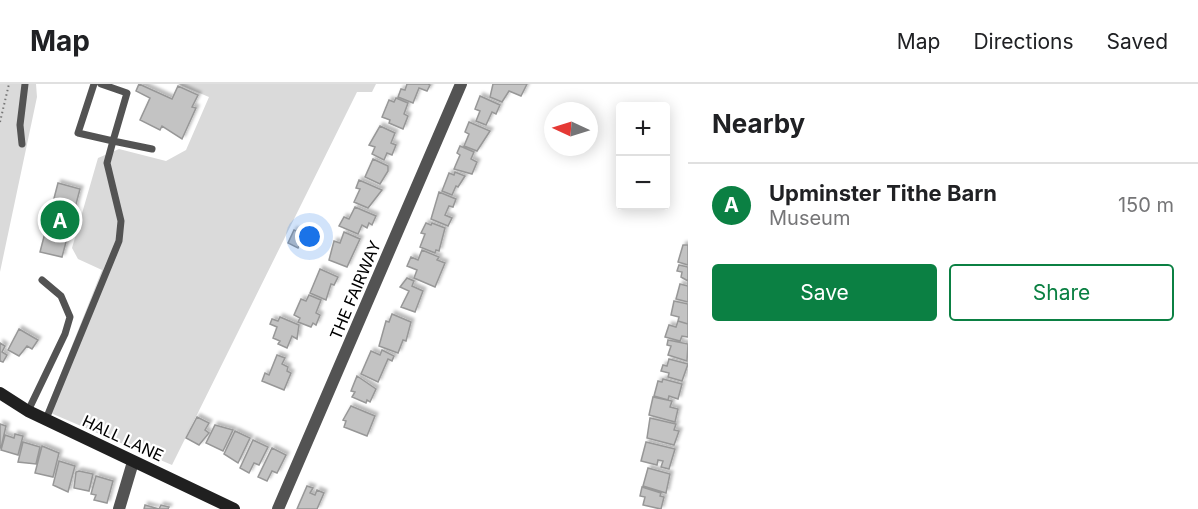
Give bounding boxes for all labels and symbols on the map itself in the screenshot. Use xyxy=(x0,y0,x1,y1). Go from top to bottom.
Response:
north arrow xyxy=(544,102,598,156)
pin: A xyxy=(40,198,80,242)
your location xyxy=(295,222,324,251)
street label: THE FAIRWAY xyxy=(325,237,385,342)
street label: HALL LANE xyxy=(79,410,167,466)

